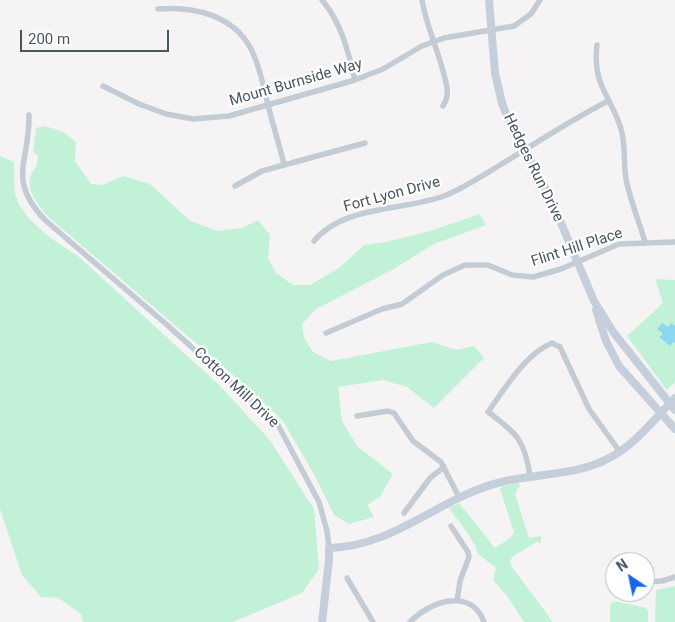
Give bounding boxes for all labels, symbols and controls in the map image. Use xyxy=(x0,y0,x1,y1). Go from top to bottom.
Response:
scale bar xyxy=(22,20,171,52)
text: 200 m xyxy=(28,30,70,48)
street label: Mount Burnside Way xyxy=(227,55,365,111)
street label: Hedges Run Drive xyxy=(499,111,567,225)
street label: Fort Lyon Drive xyxy=(342,173,442,217)
street label: Flint Hill Place xyxy=(529,225,625,271)
street label: Cotton Mill Drive xyxy=(190,344,282,432)
north arrow xyxy=(605,552,655,602)
text: N xyxy=(614,556,631,575)

